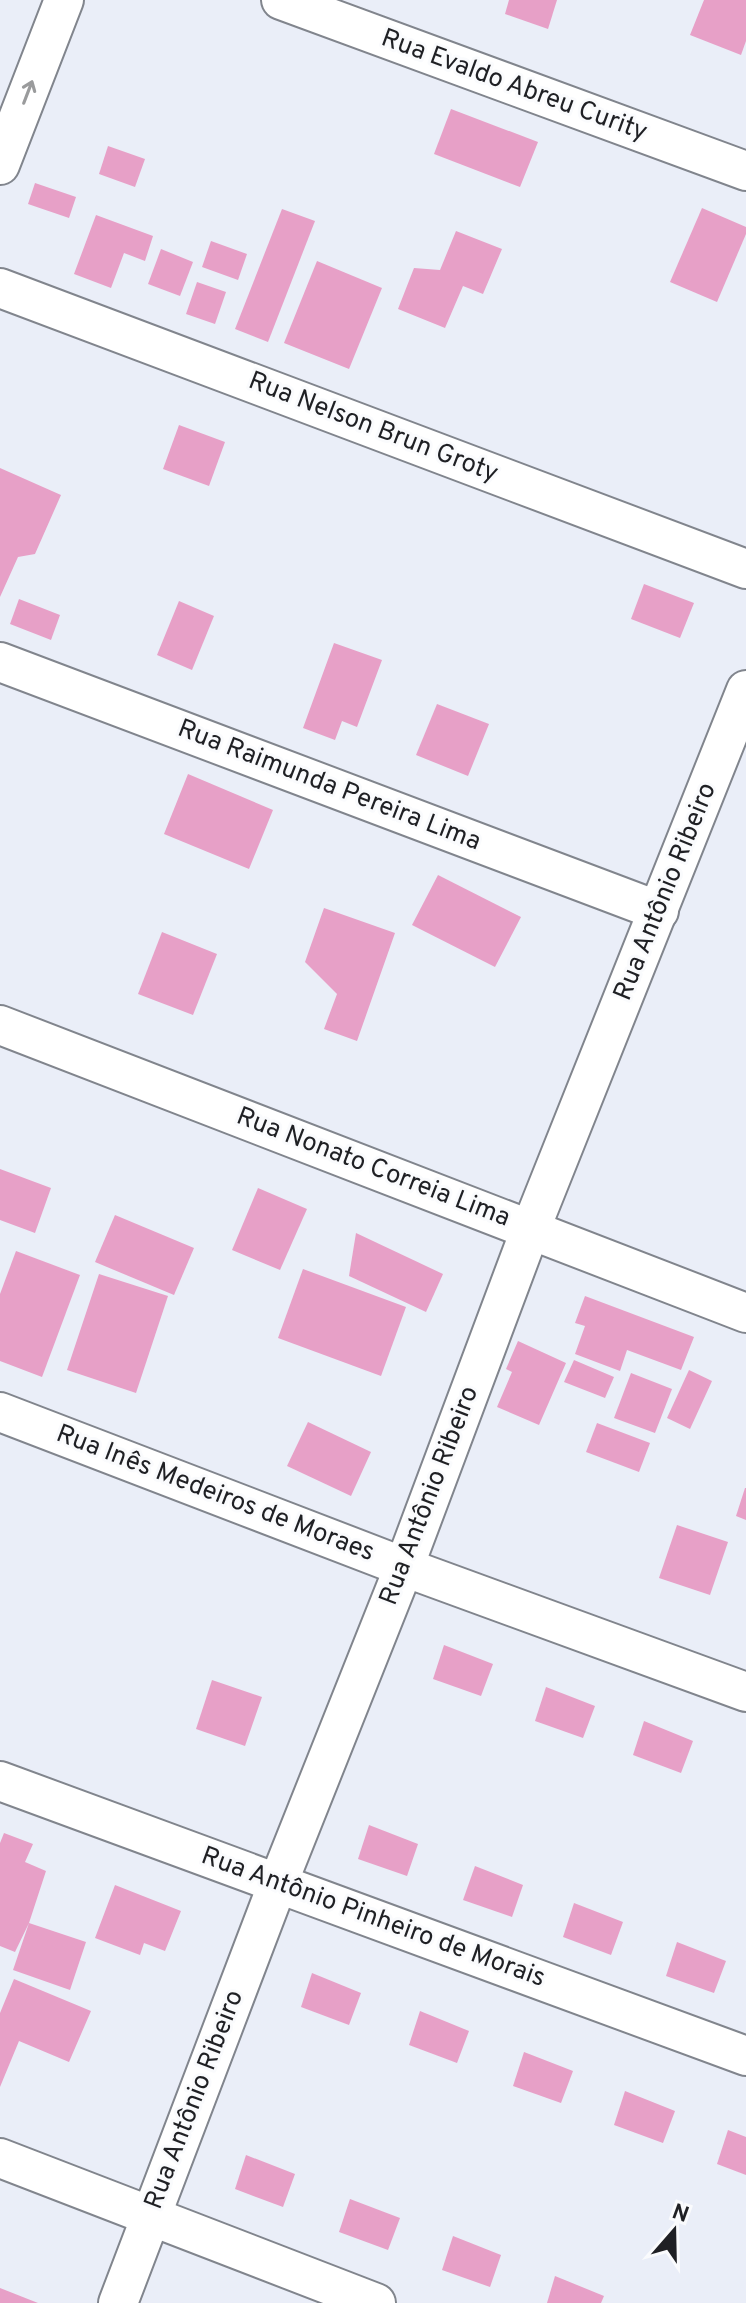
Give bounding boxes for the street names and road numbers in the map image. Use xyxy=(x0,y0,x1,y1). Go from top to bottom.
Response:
street label: Rua Evaldo Abreu Curity xyxy=(376,22,652,150)
street label: Rua Nelson Brun Groty xyxy=(243,365,503,491)
street label: Rua Raimunda Pereira Lima xyxy=(173,713,485,859)
street label: Rua Antônio Ribeiro xyxy=(607,778,725,1006)
street label: Rua Nonato Correia Lima xyxy=(231,1101,515,1235)
street label: Rua Antônio Ribeiro xyxy=(373,1382,487,1610)
street label: Rua Inês Medeiros de Moraes xyxy=(51,1418,379,1570)
street label: Rua Antônio Pinheiro de Morais xyxy=(196,1840,550,1996)
street label: Rua Antônio Ribeiro xyxy=(138,1986,252,2214)

